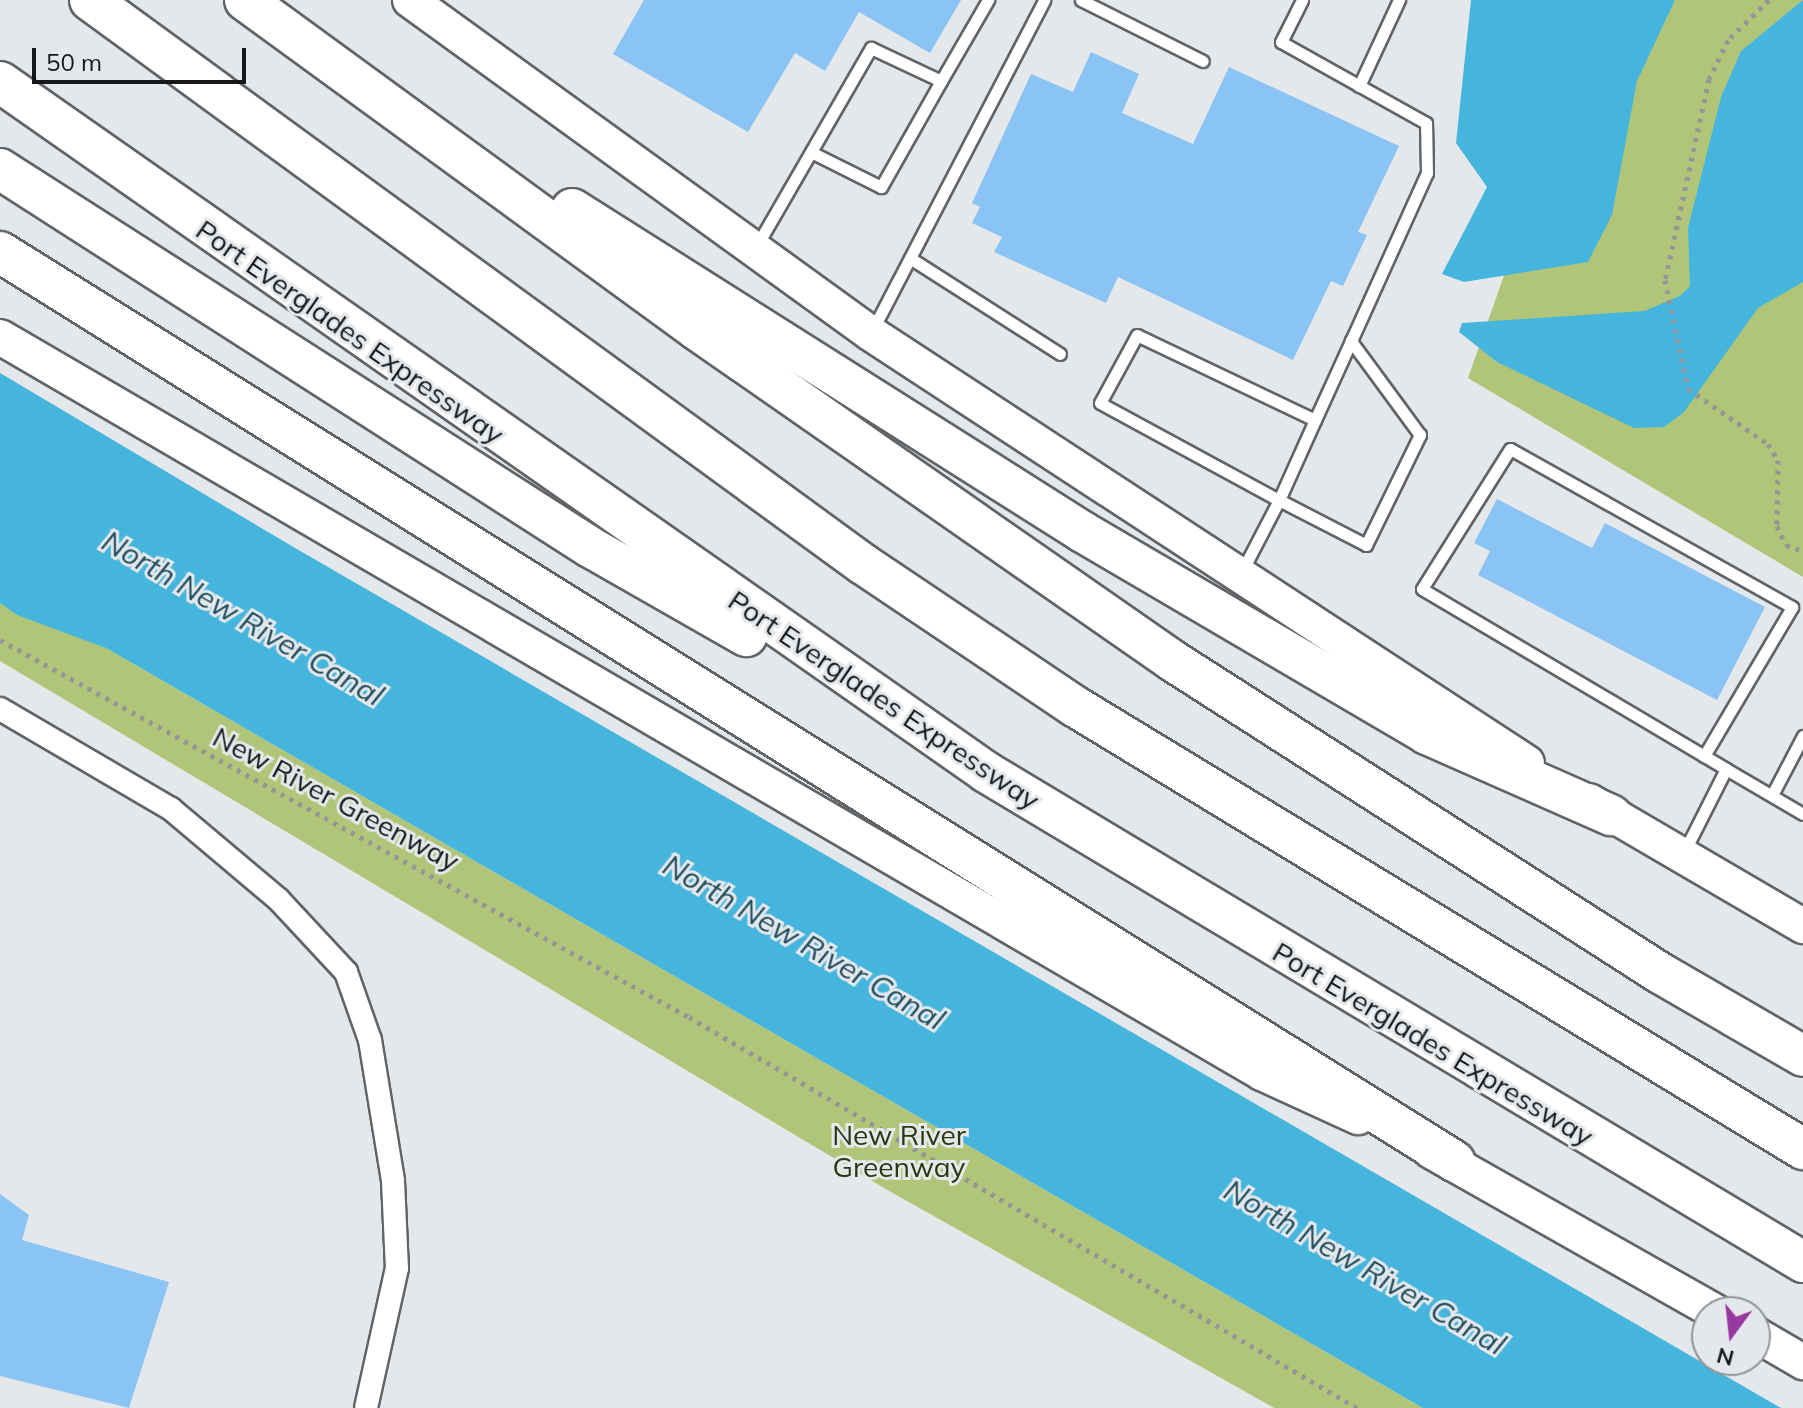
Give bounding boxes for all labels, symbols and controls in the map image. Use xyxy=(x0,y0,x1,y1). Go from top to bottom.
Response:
scale bar xyxy=(36,32,250,82)
text: 50 m xyxy=(46,47,102,77)
street label: Port Everglades Expressway xyxy=(190,213,510,451)
water label: North New River Canal xyxy=(96,523,390,713)
street label: Port Everglades Expressway xyxy=(722,583,1046,817)
street label: New River Greenway xyxy=(207,720,465,878)
water label: North New River Canal xyxy=(657,847,951,1037)
street label: Port Everglades Expressway xyxy=(1267,935,1599,1153)
park label: New River Greenway xyxy=(832,1118,966,1184)
water label: North New River Canal xyxy=(1218,1172,1512,1362)
north arrow xyxy=(1691,1296,1771,1376)
text: N xyxy=(1714,1342,1737,1373)

